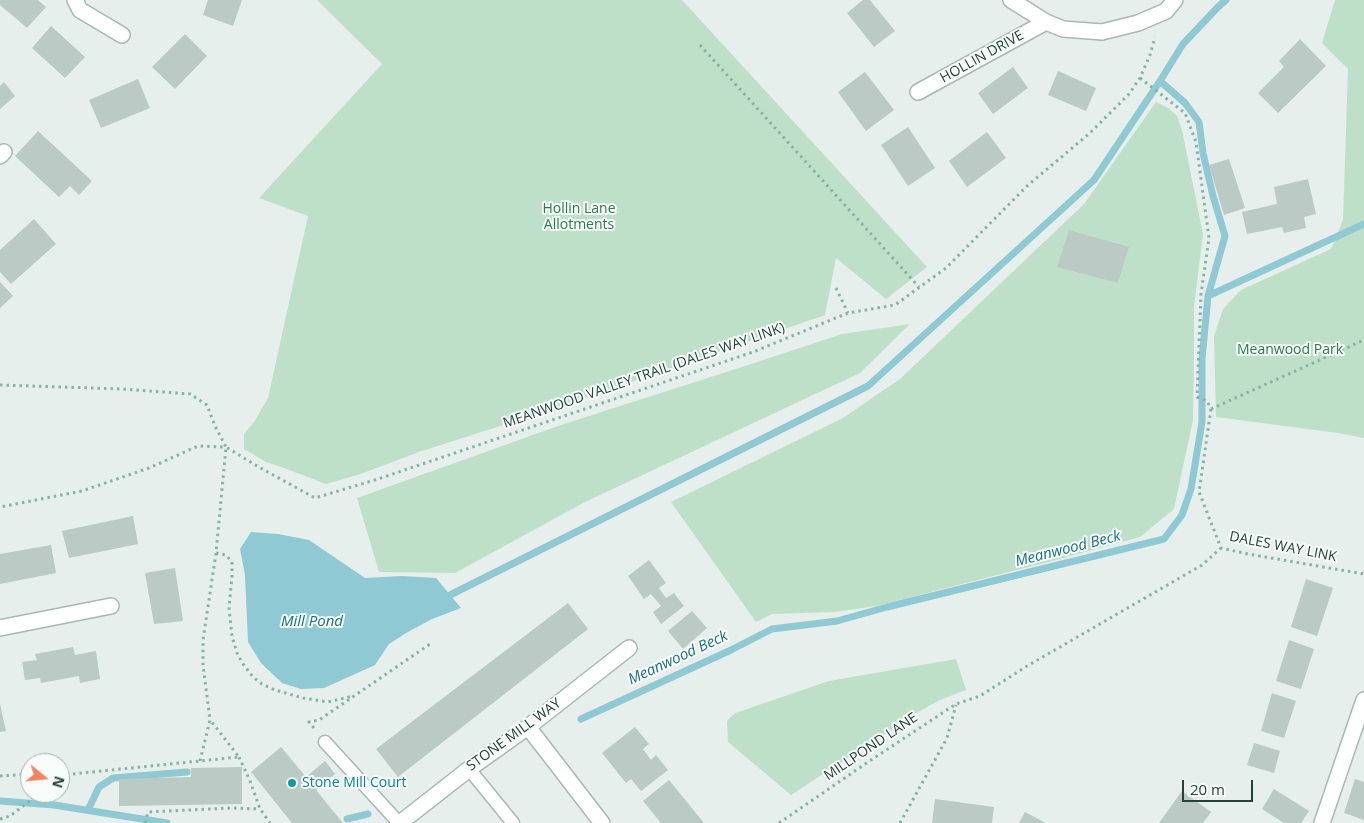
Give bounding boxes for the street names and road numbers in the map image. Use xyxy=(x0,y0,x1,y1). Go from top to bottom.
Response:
street label: HOLLIN DRIVE xyxy=(937,27,1027,87)
street label: MEANWOOD VALLEY TRAIL (DALES WAY LINK) xyxy=(501,320,787,432)
street label: DALES WAY LINK xyxy=(1228,528,1338,566)
street label: STONE MILL WAY xyxy=(464,695,564,775)
street label: MILLPOND LANE xyxy=(821,709,921,785)

